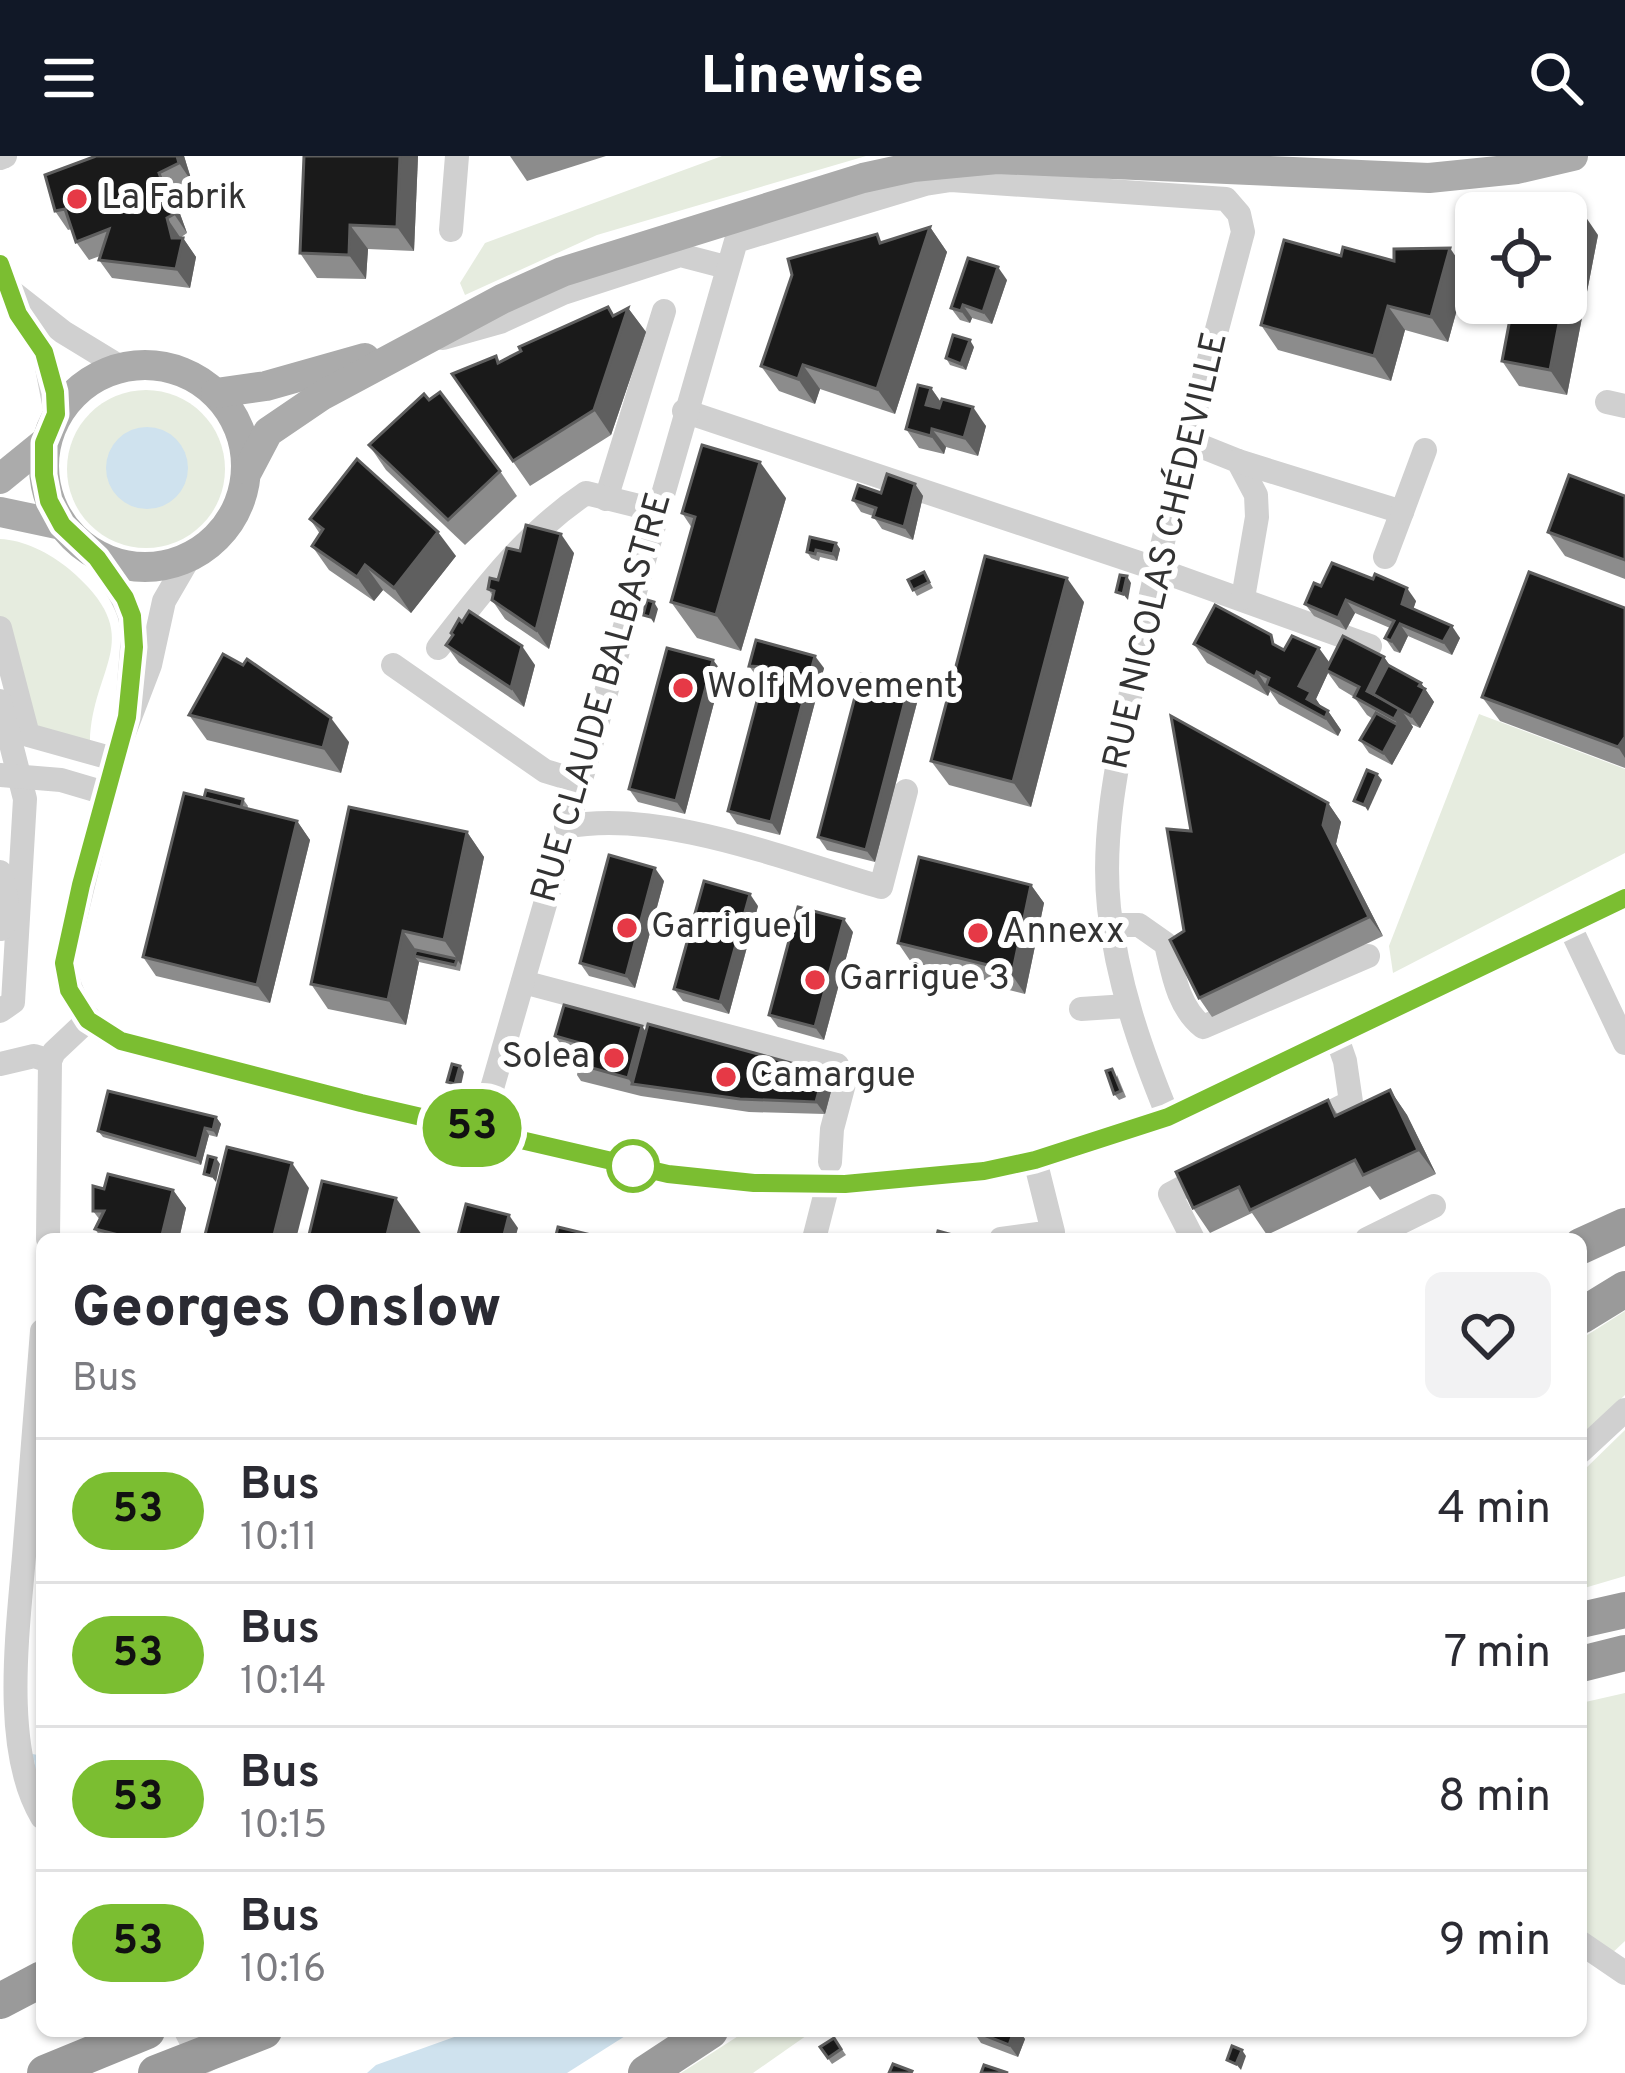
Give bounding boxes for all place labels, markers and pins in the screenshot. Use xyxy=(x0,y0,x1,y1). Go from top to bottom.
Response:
place label: La Fabrik xyxy=(101,176,247,222)
marker: La Fabrik xyxy=(64,186,90,212)
place label: Wolf Movement xyxy=(707,665,958,711)
marker: Wolf Movement xyxy=(670,675,696,701)
place label: Garrigue 1 xyxy=(651,905,814,951)
place label: Annexx xyxy=(1002,910,1125,956)
marker: Garrigue 1 xyxy=(614,915,640,941)
marker: Annexx xyxy=(965,920,991,946)
place label: Garrigue 3 xyxy=(839,957,1010,1003)
marker: Garrigue 3 xyxy=(802,967,828,993)
place label: Solea xyxy=(501,1035,590,1081)
marker: Solea xyxy=(601,1045,627,1071)
place label: Camargue xyxy=(750,1054,916,1100)
marker: Camargue xyxy=(713,1064,739,1090)
unlabelled marker xyxy=(608,1141,658,1191)

